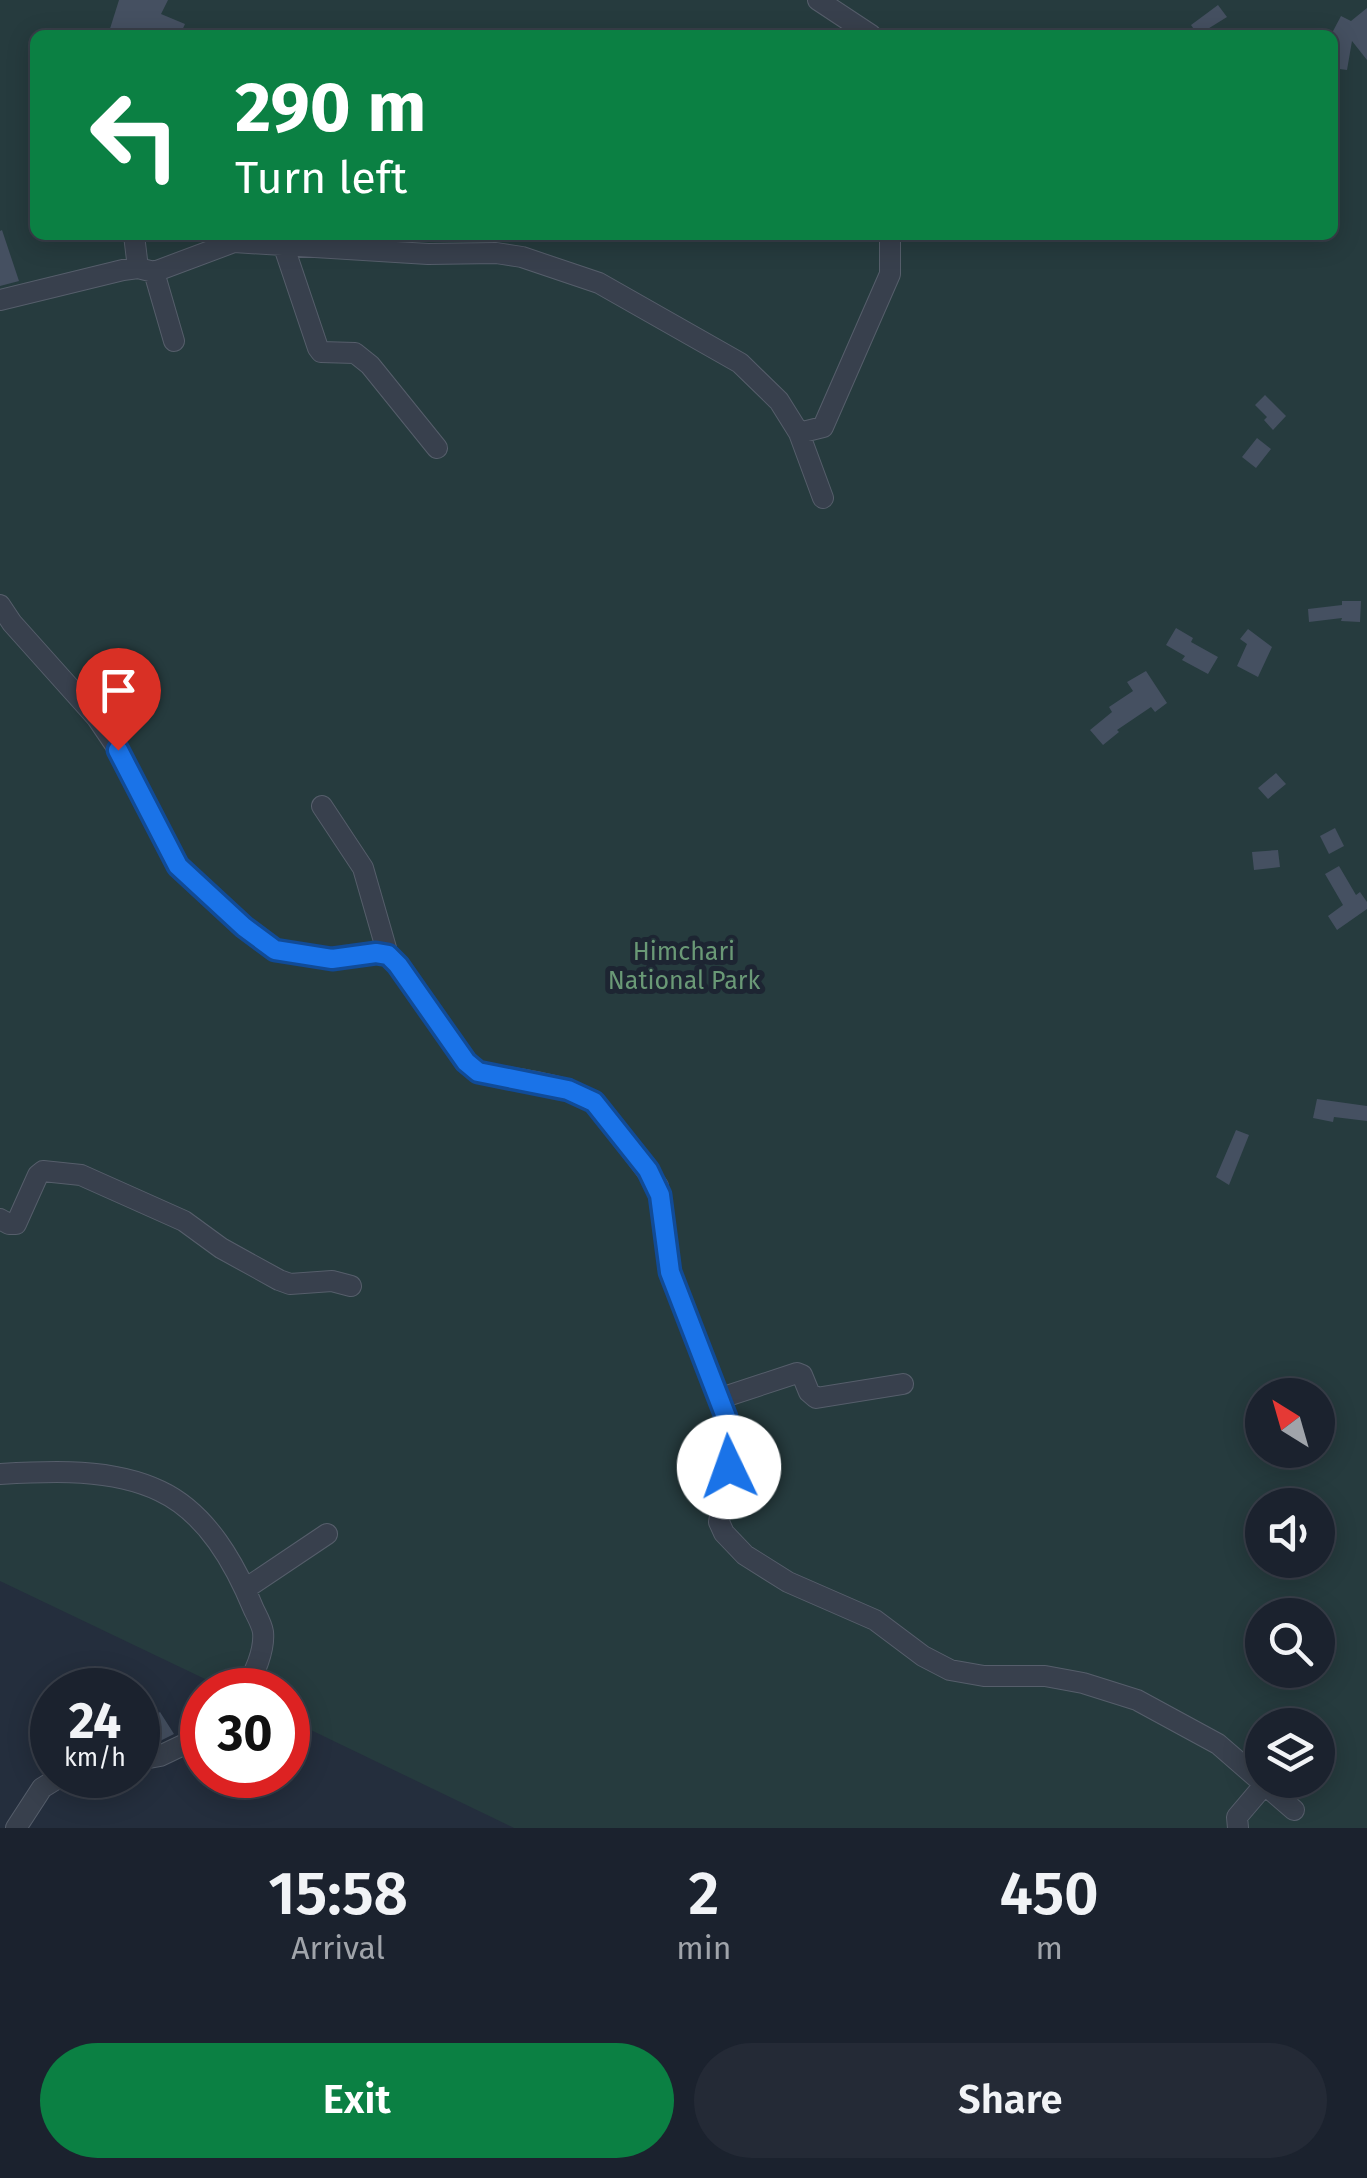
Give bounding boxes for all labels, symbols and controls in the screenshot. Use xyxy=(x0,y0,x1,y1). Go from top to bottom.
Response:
text: 290 m xyxy=(235,66,426,150)
icon: left xyxy=(70,70,200,200)
text: Turn left xyxy=(235,151,407,205)
pin xyxy=(76,648,161,751)
icon: arrive xyxy=(91,663,146,718)
park label: Himchari National Park xyxy=(608,937,760,996)
north arrow xyxy=(1245,1378,1335,1468)
map controls xyxy=(1245,1378,1335,1798)
position arrow xyxy=(677,1415,781,1519)
button: sound xyxy=(1245,1488,1335,1578)
button: search xyxy=(1245,1598,1335,1688)
speed limit sign: 30 xyxy=(180,1668,310,1798)
text: 24 xyxy=(69,1691,121,1751)
button: layers xyxy=(1245,1708,1335,1798)
text: km/h xyxy=(64,1743,126,1773)
text: 15:58 xyxy=(268,1858,408,1930)
text: 2 xyxy=(688,1858,719,1930)
text: 450 xyxy=(1000,1858,1099,1930)
text: Arrival xyxy=(291,1929,385,1967)
text: min xyxy=(676,1929,731,1967)
text: m xyxy=(1035,1929,1063,1967)
button: Exit xyxy=(40,2043,674,2158)
button: Share xyxy=(694,2043,1327,2158)

